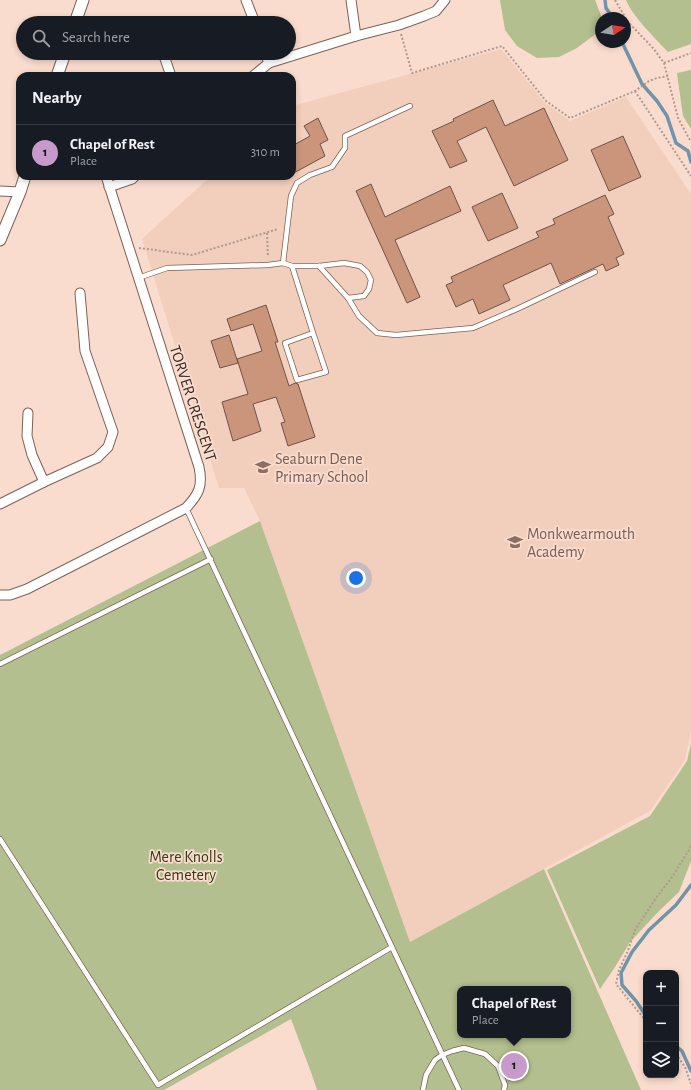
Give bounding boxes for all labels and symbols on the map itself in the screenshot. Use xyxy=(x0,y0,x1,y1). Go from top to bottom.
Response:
north arrow xyxy=(595,12,631,48)
street label: TORVER CRESCENT xyxy=(167,343,219,464)
place label: Seaburn Dene Primary School xyxy=(275,451,368,486)
school or university icon: Seaburn Dene Primary School xyxy=(254,458,272,476)
place label: Monkwearmouth Academy xyxy=(527,526,635,561)
school or university icon: Monkwearmouth Academy xyxy=(506,533,524,551)
your location xyxy=(346,568,366,588)
park label: Mere Knolls Cemetery xyxy=(149,849,223,884)
pin: 1 xyxy=(501,1051,527,1081)

